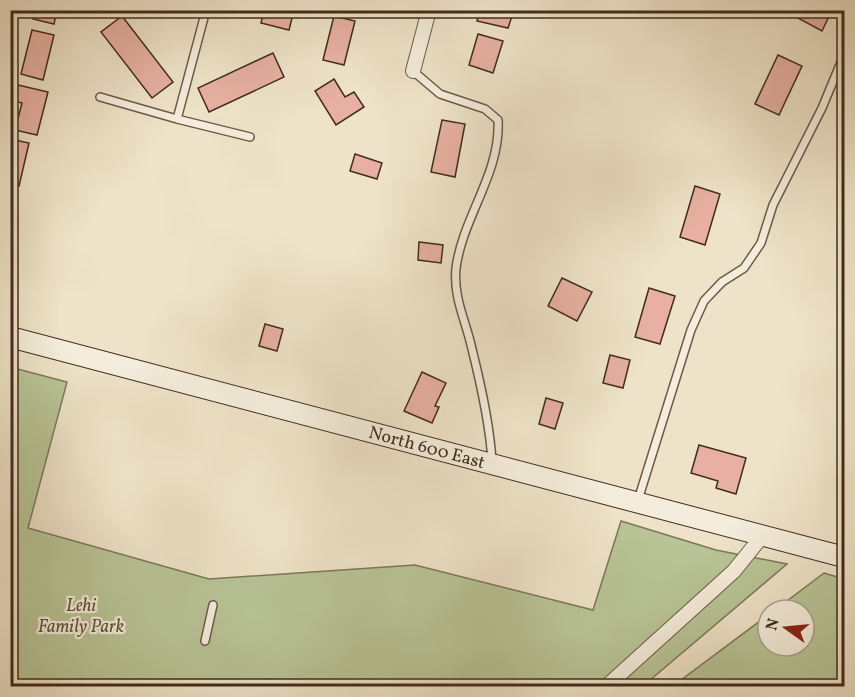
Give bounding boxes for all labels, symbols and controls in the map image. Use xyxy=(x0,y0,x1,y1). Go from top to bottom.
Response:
street label: North 600 East xyxy=(366,421,488,476)
park label: Lehi Family Park xyxy=(38,594,124,640)
north arrow xyxy=(756,598,816,658)
text: N xyxy=(761,616,786,633)

